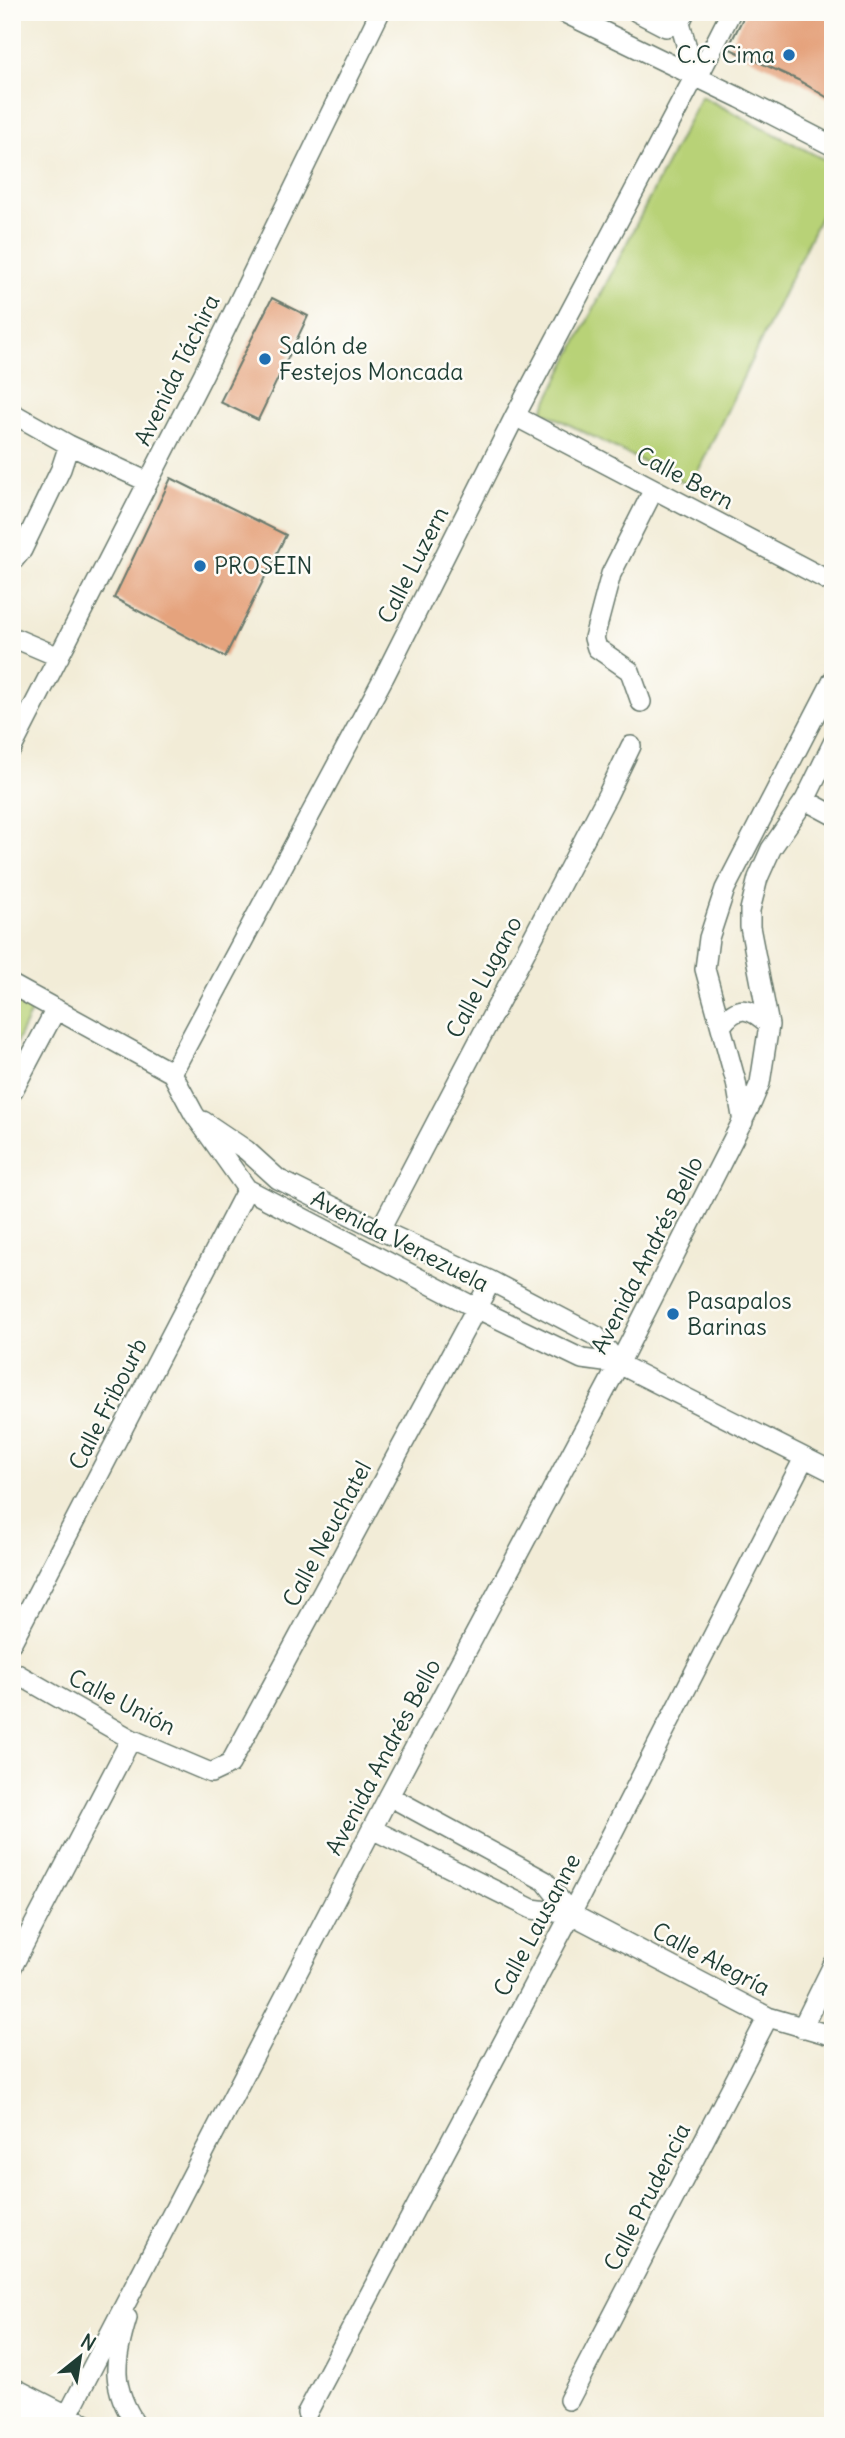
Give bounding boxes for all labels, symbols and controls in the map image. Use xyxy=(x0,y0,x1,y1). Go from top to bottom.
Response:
place label: C.C. Cima xyxy=(676,40,775,69)
marker: C.C. Cima xyxy=(781,47,797,63)
street label: Avenida Táchira xyxy=(127,289,226,450)
place label: Salón de Festejos Moncada xyxy=(279,331,463,386)
marker: Salón de Festejos Moncada xyxy=(257,351,273,367)
street label: Calle Bern xyxy=(631,440,739,515)
street label: Calle Luzern xyxy=(371,501,454,628)
place label: PROSEIN xyxy=(214,551,312,580)
marker: PROSEIN xyxy=(192,558,208,574)
street label: Calle Lugano xyxy=(439,911,528,1043)
street label: Avenida Andrés Bello xyxy=(584,1151,709,1359)
street label: Avenida Venezuela xyxy=(307,1183,494,1298)
place label: Pasapalos Barinas xyxy=(687,1286,792,1341)
marker: Pasapalos Barinas xyxy=(665,1306,681,1322)
street label: Calle Fribourb xyxy=(62,1333,153,1475)
street label: Calle Neuchatel xyxy=(276,1456,377,1612)
street label: Avenida Andrés Bello xyxy=(319,1654,447,1860)
street label: Calle Unión xyxy=(64,1662,181,1741)
street label: Calle Lausanne xyxy=(487,1848,586,2001)
street label: Calle Alegría xyxy=(647,1915,775,2002)
street label: Calle Prudencia xyxy=(597,2118,696,2275)
north arrow xyxy=(46,2322,116,2392)
text: N xyxy=(77,2329,100,2356)

